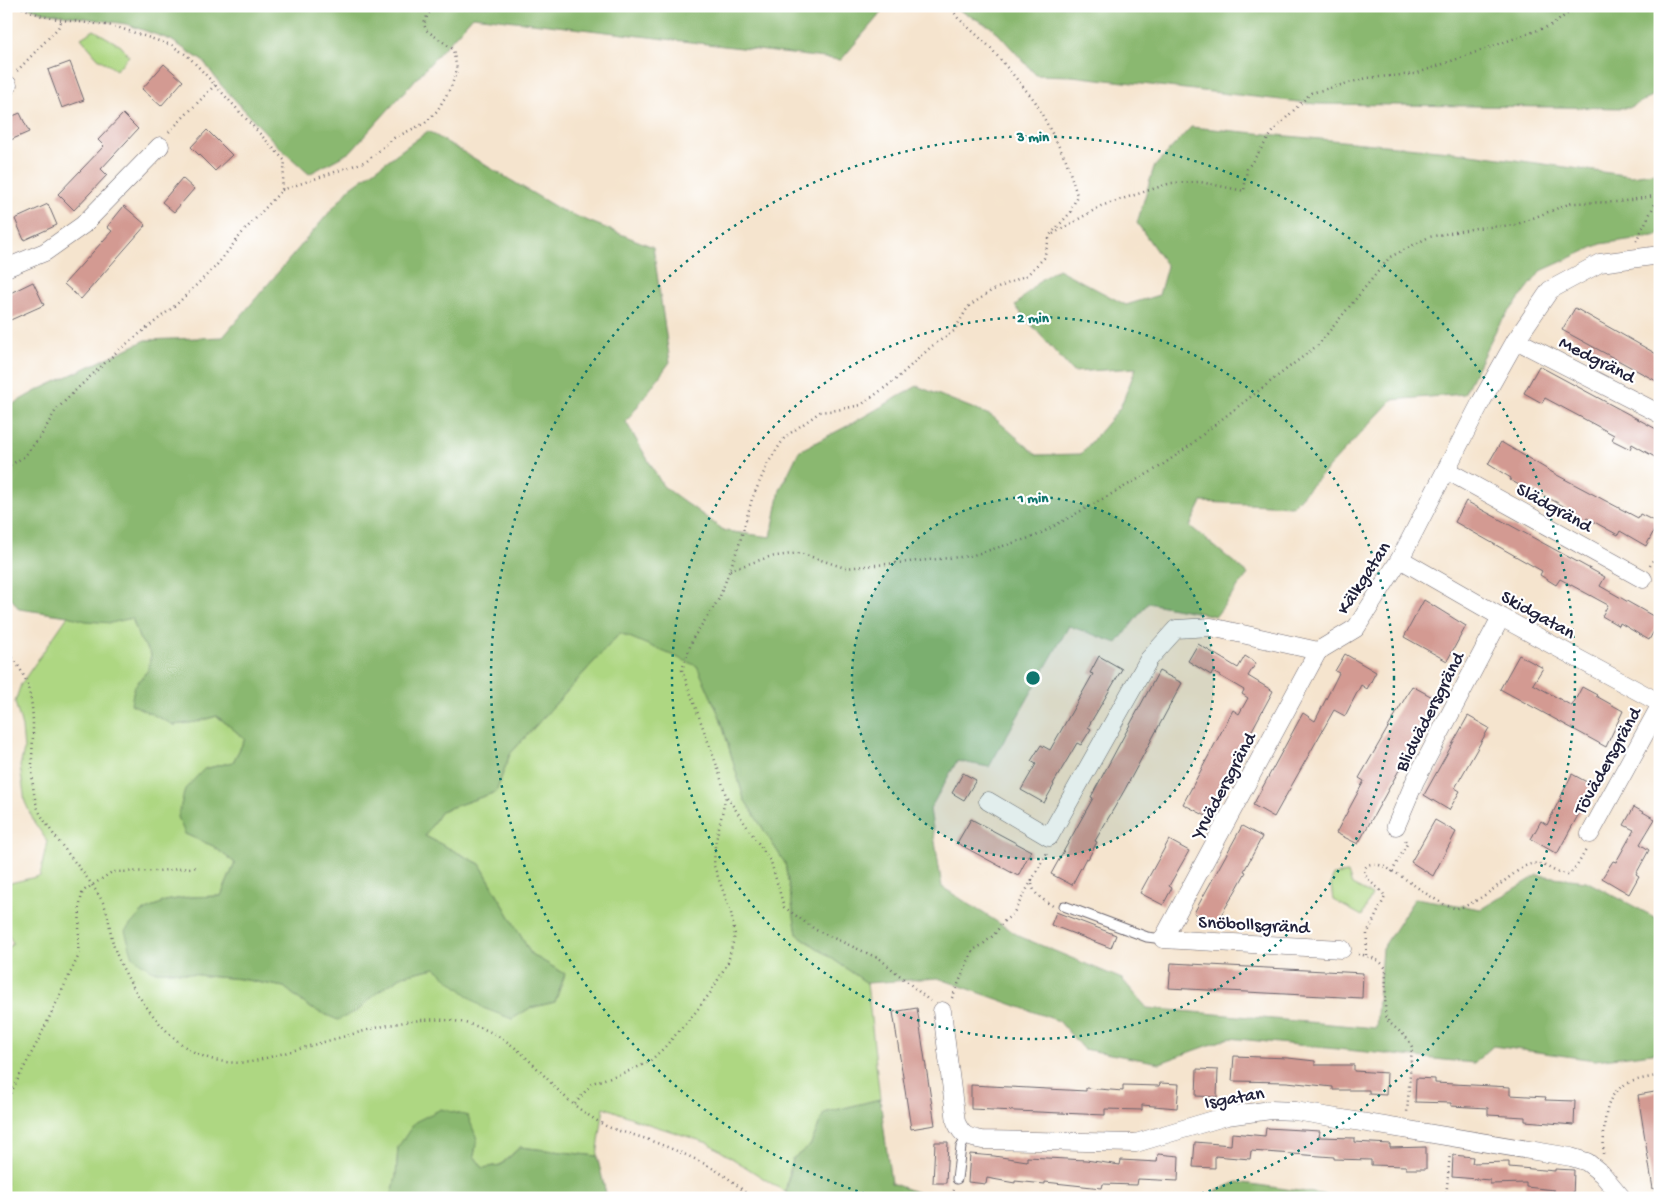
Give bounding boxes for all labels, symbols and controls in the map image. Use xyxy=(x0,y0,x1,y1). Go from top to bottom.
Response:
text: 3 min xyxy=(1016,129,1050,147)
text: 2 min xyxy=(1017,310,1050,328)
street label: Medgränd xyxy=(1554,332,1640,391)
street label: Slädgränd xyxy=(1511,479,1597,540)
text: 1 min xyxy=(1017,490,1049,508)
street label: Kälkgatan xyxy=(1333,538,1397,620)
street label: Skidgatan xyxy=(1496,586,1578,646)
street label: Blidvädersgränd xyxy=(1391,647,1472,777)
centre of rings xyxy=(1024,669,1042,687)
street label: Tövädersgränd xyxy=(1570,702,1649,820)
street label: Yrvädersgränd xyxy=(1186,728,1264,846)
street label: Snöbollsgränd xyxy=(1198,912,1312,941)
street label: Isgatan xyxy=(1203,1083,1266,1116)

